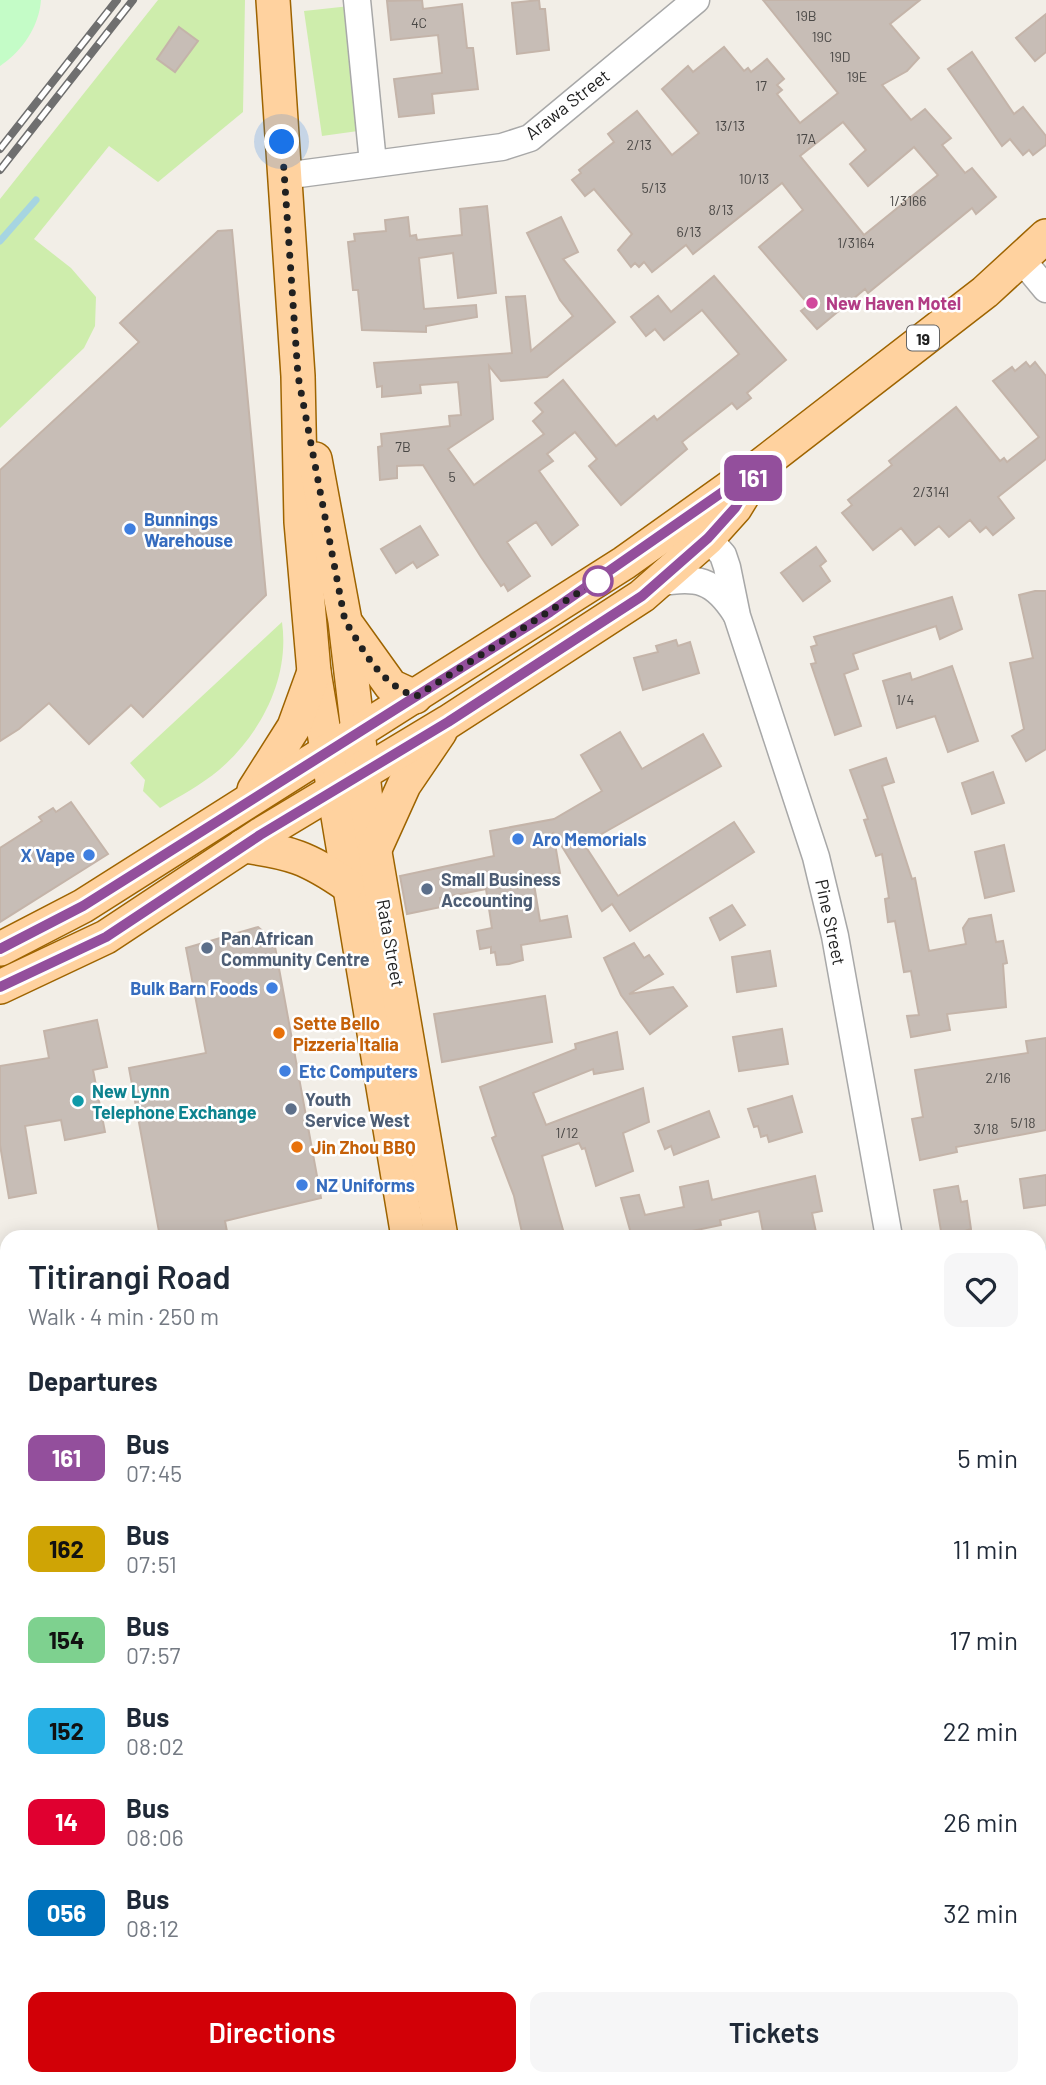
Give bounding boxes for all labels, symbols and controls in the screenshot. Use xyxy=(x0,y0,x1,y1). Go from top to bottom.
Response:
house number: 19B xyxy=(796,7,816,24)
house number: 4C xyxy=(411,14,427,31)
house number: 19C xyxy=(812,28,832,45)
house number: 19D xyxy=(830,48,850,65)
street label: Arawa Street xyxy=(520,64,614,144)
house number: 19E xyxy=(847,68,867,85)
house number: 17 xyxy=(755,77,767,94)
house number: 13/13 xyxy=(715,117,745,134)
your location xyxy=(264,124,299,159)
house number: 17A xyxy=(796,130,817,147)
house number: 2/13 xyxy=(626,136,652,153)
house number: 10/13 xyxy=(739,170,769,187)
house number: 5/13 xyxy=(642,179,666,196)
house number: 1/3166 xyxy=(890,192,926,209)
house number: 8/13 xyxy=(708,201,734,218)
house number: 6/13 xyxy=(677,223,701,240)
house number: 1/3164 xyxy=(837,234,875,251)
place label: New Haven Motel xyxy=(826,292,961,314)
marker: New Haven Motel xyxy=(804,295,820,311)
road number: 19 xyxy=(907,326,939,350)
house number: 7B xyxy=(395,438,411,455)
line badge: 161 xyxy=(713,455,793,501)
text: 161 xyxy=(738,463,768,492)
house number: 5 xyxy=(448,468,456,485)
house number: 2/3141 xyxy=(913,483,949,500)
place label: Bunnings Warehouse xyxy=(144,508,233,551)
marker: Bunnings Warehouse xyxy=(122,521,138,537)
unlabelled marker xyxy=(583,566,613,596)
house number: 1/4 xyxy=(896,691,914,708)
place label: Aro Memorials xyxy=(532,828,646,850)
marker: Aro Memorials xyxy=(510,831,526,847)
place label: X Vape xyxy=(20,844,75,866)
marker: X Vape xyxy=(81,847,97,863)
place label: Small Business Accounting xyxy=(441,868,561,911)
street label: Pine Street xyxy=(811,877,851,967)
marker: Small Business Accounting xyxy=(419,881,435,897)
street label: Rata Street xyxy=(372,897,410,989)
place label: Pan African Community Centre xyxy=(221,927,370,970)
marker: Pan African Community Centre xyxy=(199,940,215,956)
place label: Bulk Barn Foods xyxy=(130,977,258,999)
marker: Bulk Barn Foods xyxy=(264,980,280,996)
place label: Sette Bello Pizzeria Italia xyxy=(293,1012,399,1055)
marker: Sette Bello Pizzeria Italia xyxy=(271,1025,287,1041)
place label: Etc Computers xyxy=(299,1060,418,1082)
marker: Etc Computers xyxy=(277,1063,293,1079)
house number: 2/16 xyxy=(985,1069,1011,1086)
place label: New Lynn Telephone Exchange xyxy=(92,1080,257,1123)
place label: Youth Service West xyxy=(305,1088,410,1131)
marker: New Lynn Telephone Exchange xyxy=(70,1093,86,1109)
marker: Youth Service West xyxy=(283,1101,299,1117)
house number: 5/18 xyxy=(1011,1114,1036,1131)
house number: 3/18 xyxy=(973,1120,999,1137)
house number: 1/12 xyxy=(556,1124,578,1141)
place label: Jin Zhou BBQ xyxy=(311,1136,416,1158)
marker: Jin Zhou BBQ xyxy=(289,1139,305,1155)
place label: NZ Uniforms xyxy=(316,1174,415,1196)
marker: NZ Uniforms xyxy=(294,1177,310,1193)
button: heart xyxy=(944,1253,1018,1327)
text: Titirangi Road xyxy=(28,1256,231,1296)
text: Walk · 4 min · 250 m xyxy=(28,1302,219,1330)
text: Departures xyxy=(28,1365,158,1396)
text: Bus xyxy=(126,1428,169,1459)
text: 5 min xyxy=(957,1442,1018,1473)
text: 161 xyxy=(52,1443,81,1472)
text: 07:45 xyxy=(126,1459,182,1487)
text: Bus xyxy=(126,1519,169,1550)
text: 11 min xyxy=(952,1533,1018,1564)
text: 162 xyxy=(49,1534,84,1563)
text: 07:51 xyxy=(126,1550,177,1578)
text: Bus xyxy=(126,1610,169,1641)
text: 17 min xyxy=(949,1624,1018,1655)
text: 154 xyxy=(49,1625,84,1654)
text: 07:57 xyxy=(126,1641,180,1669)
text: Bus xyxy=(126,1701,169,1732)
text: 22 min xyxy=(943,1715,1018,1746)
text: 152 xyxy=(49,1716,84,1745)
text: 08:02 xyxy=(126,1732,184,1760)
text: Bus xyxy=(126,1792,169,1823)
text: 26 min xyxy=(943,1806,1018,1837)
text: 14 xyxy=(55,1807,78,1836)
text: 08:06 xyxy=(126,1823,184,1851)
text: Bus xyxy=(126,1883,169,1914)
text: 32 min xyxy=(943,1897,1018,1928)
text: 056 xyxy=(47,1898,86,1927)
text: 08:12 xyxy=(126,1914,179,1942)
button: Directions xyxy=(28,1992,516,2072)
button: Tickets xyxy=(530,1992,1018,2072)

